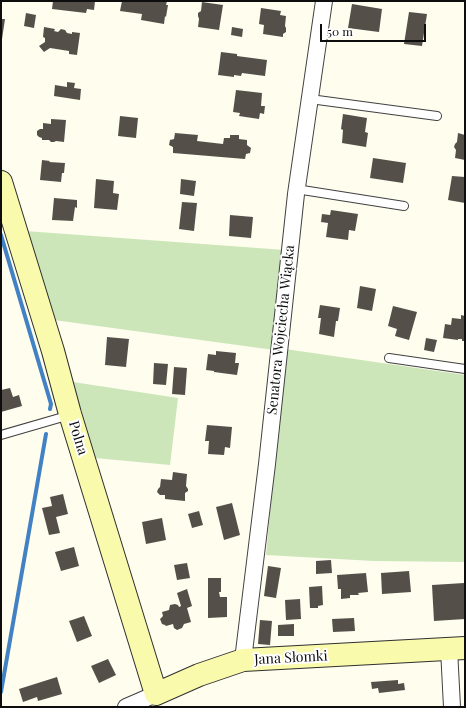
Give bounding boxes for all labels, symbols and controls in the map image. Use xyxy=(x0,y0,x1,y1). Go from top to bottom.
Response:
scale bar xyxy=(322,16,428,42)
text: 50 m xyxy=(327,23,353,39)
street label: Senatora Wojciecha Wiącka xyxy=(264,244,298,416)
street label: Polna xyxy=(65,419,91,457)
street label: Jana Słomki xyxy=(254,648,328,668)

